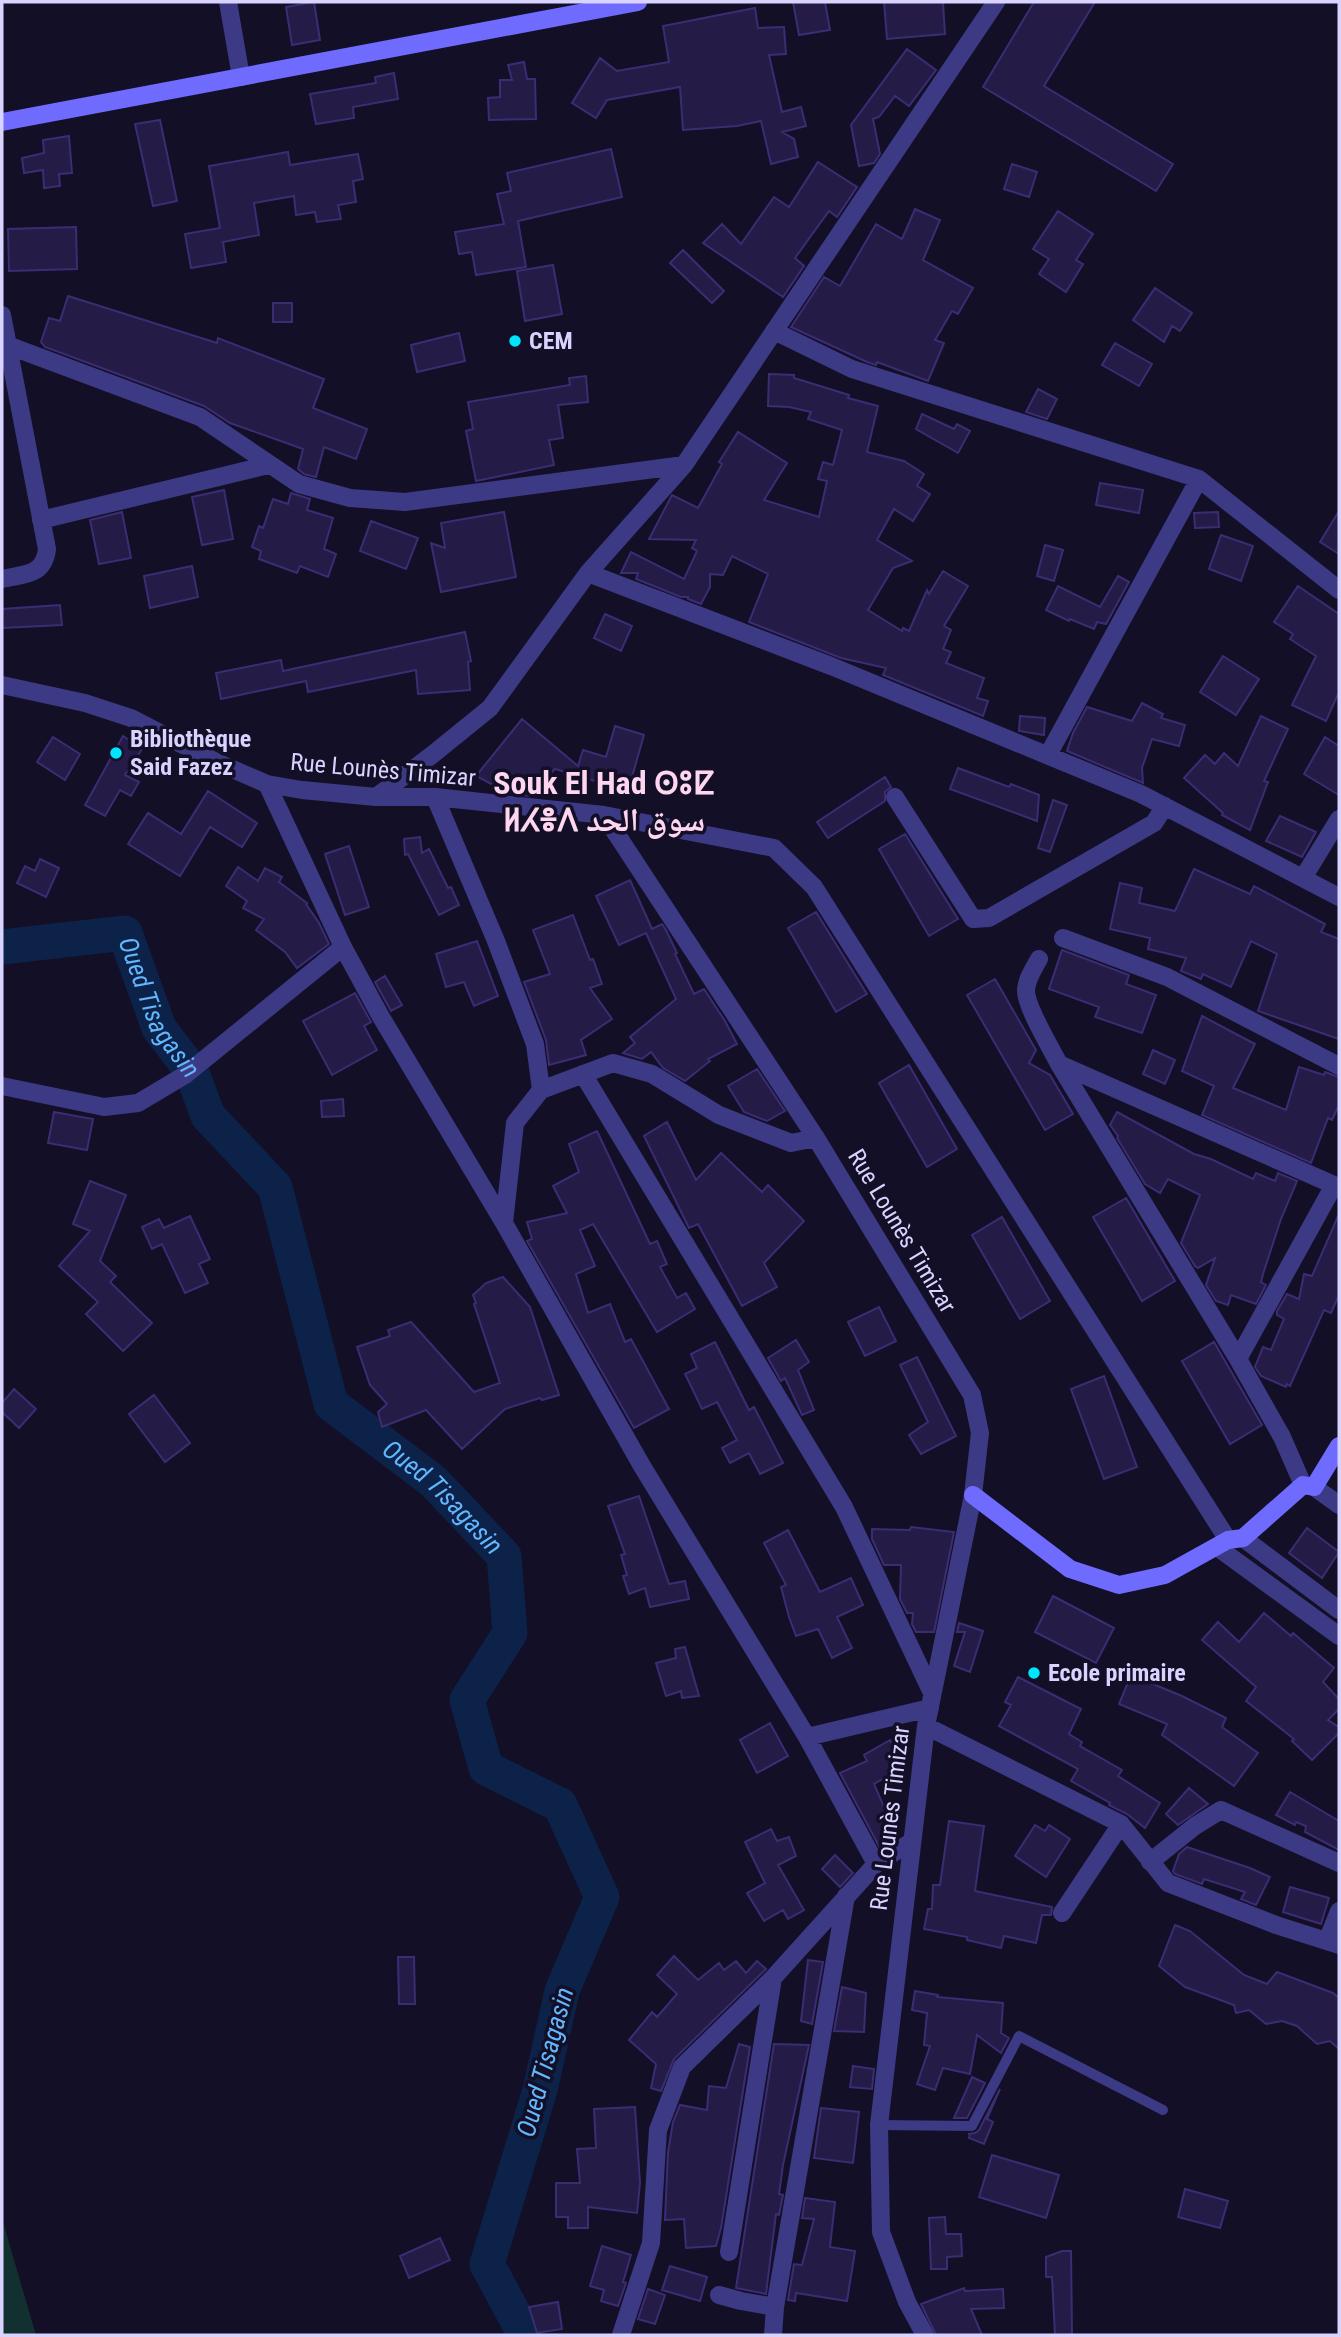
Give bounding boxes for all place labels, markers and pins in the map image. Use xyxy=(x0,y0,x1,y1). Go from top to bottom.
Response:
place label: CEM xyxy=(529,327,573,355)
marker: CEM xyxy=(507,333,523,349)
place label: Bibliothèque Said Fazez xyxy=(130,725,251,781)
marker: Bibliothèque Said Fazez xyxy=(108,745,124,761)
place label: Ecole primaire xyxy=(1048,1659,1186,1687)
marker: Ecole primaire xyxy=(1026,1665,1042,1681)

